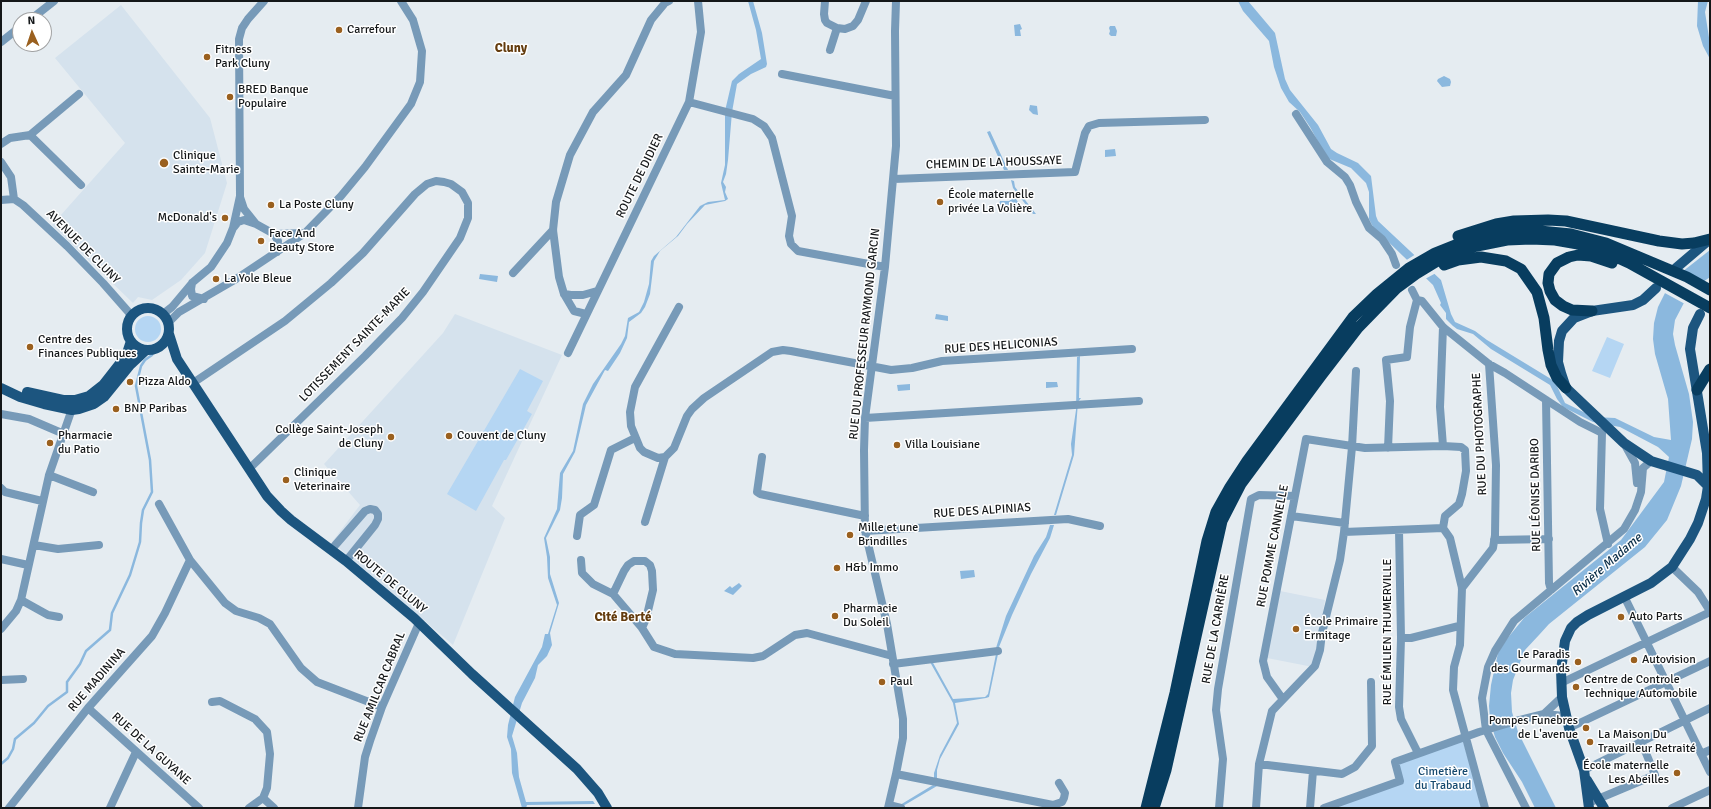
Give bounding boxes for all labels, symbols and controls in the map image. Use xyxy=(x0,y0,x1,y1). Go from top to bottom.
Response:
north arrow xyxy=(12,12,52,52)
text: N xyxy=(27,14,36,27)
place label: Carrefour xyxy=(347,23,396,37)
marker: Carrefour xyxy=(334,25,344,35)
district label: Cluny xyxy=(495,41,527,57)
place label: Fitness Park Cluny xyxy=(215,43,270,71)
marker: Fitness Park Cluny xyxy=(202,52,212,62)
place label: BRED Banque Populaire xyxy=(238,83,308,111)
marker: BRED Banque Populaire xyxy=(225,92,235,102)
street label: ROUTE DE DIDIER xyxy=(613,131,667,221)
place label: Clinique Sainte-Marie xyxy=(173,149,240,177)
street label: CHEMIN DE LA HOUSSAYE xyxy=(926,153,1062,173)
marker: Clinique Sainte-Marie xyxy=(158,157,170,169)
place label: École maternelle privée La Volière xyxy=(948,188,1034,216)
marker: École maternelle privée La Volière xyxy=(935,197,945,207)
place label: La Poste Cluny xyxy=(279,198,354,212)
marker: La Poste Cluny xyxy=(266,200,276,210)
street label: AVENUE DE CLUNY xyxy=(43,207,123,287)
place label: McDonald's xyxy=(157,211,217,225)
marker: McDonald's xyxy=(220,213,230,223)
place label: Face And Beauty Store xyxy=(269,227,335,255)
street label: RUE DU PROFESSEUR RAYMOND GARCIN xyxy=(847,228,883,440)
marker: Face And Beauty Store xyxy=(256,236,266,246)
place label: La Yole Bleue xyxy=(224,272,292,286)
marker: La Yole Bleue xyxy=(211,274,221,284)
street label: LOTISSEMENT SAINTE-MARIE xyxy=(297,285,413,405)
place label: Centre des Finances Publiques xyxy=(38,333,137,361)
street label: RUE DES HELICONIAS xyxy=(944,335,1058,357)
marker: Centre des Finances Publiques xyxy=(25,342,35,352)
street label: RUE DU PHOTOGRAPHE xyxy=(1470,372,1490,496)
place label: Pizza Aldo xyxy=(138,375,191,389)
marker: Pizza Aldo xyxy=(125,377,135,387)
place label: BNP Paribas xyxy=(124,402,187,416)
marker: BNP Paribas xyxy=(111,404,121,414)
place label: Collège Saint-Joseph de Cluny xyxy=(275,423,383,451)
place label: Pharmacie du Patio xyxy=(58,429,112,457)
place label: Couvent de Cluny xyxy=(457,429,546,443)
marker: Couvent de Cluny xyxy=(444,431,454,441)
marker: Collège Saint-Joseph de Cluny xyxy=(386,432,396,442)
marker: Pharmacie du Patio xyxy=(45,438,55,448)
place label: Villa Louisiane xyxy=(905,438,980,452)
street label: RUE LÉONISE DARIBO xyxy=(1528,438,1544,552)
marker: Villa Louisiane xyxy=(892,440,902,450)
place label: Clinique Veterinaire xyxy=(294,466,350,494)
marker: Clinique Veterinaire xyxy=(281,475,291,485)
street label: RUE POMME CANNELLE xyxy=(1254,483,1292,609)
street label: RUE DES ALPINIAS xyxy=(933,500,1031,522)
place label: Mille et une Brindilles xyxy=(858,521,918,549)
marker: Mille et une Brindilles xyxy=(845,530,855,540)
water label: Rivière Madame xyxy=(1569,530,1645,600)
street label: ROUTE DE CLUNY xyxy=(351,547,429,617)
street label: RUE ÉMILIEN THUMERVILLE xyxy=(1381,559,1395,705)
place label: H&b Immo xyxy=(845,561,898,575)
marker: H&b Immo xyxy=(832,563,842,573)
street label: RUE DE LA CARRIÈRE xyxy=(1199,573,1233,685)
place label: Pharmacie Du Soleil xyxy=(843,602,897,630)
district label: Cité Berté xyxy=(594,610,652,626)
place label: Auto Parts xyxy=(1629,610,1682,624)
marker: Pharmacie Du Soleil xyxy=(830,611,840,621)
marker: Auto Parts xyxy=(1616,612,1626,622)
place label: École Primaire Ermitage xyxy=(1304,615,1378,643)
marker: École Primaire Ermitage xyxy=(1291,624,1301,634)
street label: RUE AMILCAR CABRAL xyxy=(351,630,409,744)
street label: RUE MADININA xyxy=(65,645,129,715)
place label: Le Paradis des Gourmands xyxy=(1491,648,1570,676)
place label: Autovision xyxy=(1642,653,1696,667)
marker: Autovision xyxy=(1629,655,1639,665)
marker: Le Paradis des Gourmands xyxy=(1573,657,1583,667)
place label: Centre de Controle Technique Automobile xyxy=(1584,673,1697,701)
place label: Paul xyxy=(890,675,913,689)
marker: Paul xyxy=(877,677,887,687)
marker: Centre de Controle Technique Automobile xyxy=(1571,682,1581,692)
street label: RUE DE LA GUYANE xyxy=(109,710,193,788)
place label: Pompes Funebres de L'avenue xyxy=(1489,714,1578,742)
marker: Pompes Funebres de L'avenue xyxy=(1581,723,1591,733)
place label: La Maison Du Travailleur Retraité xyxy=(1598,728,1696,756)
marker: La Maison Du Travailleur Retraité xyxy=(1585,737,1595,747)
place label: École maternelle Les Abeilles xyxy=(1583,759,1669,787)
park label: Cimetière du Trabaud xyxy=(1415,765,1471,793)
marker: École maternelle Les Abeilles xyxy=(1672,768,1682,778)

